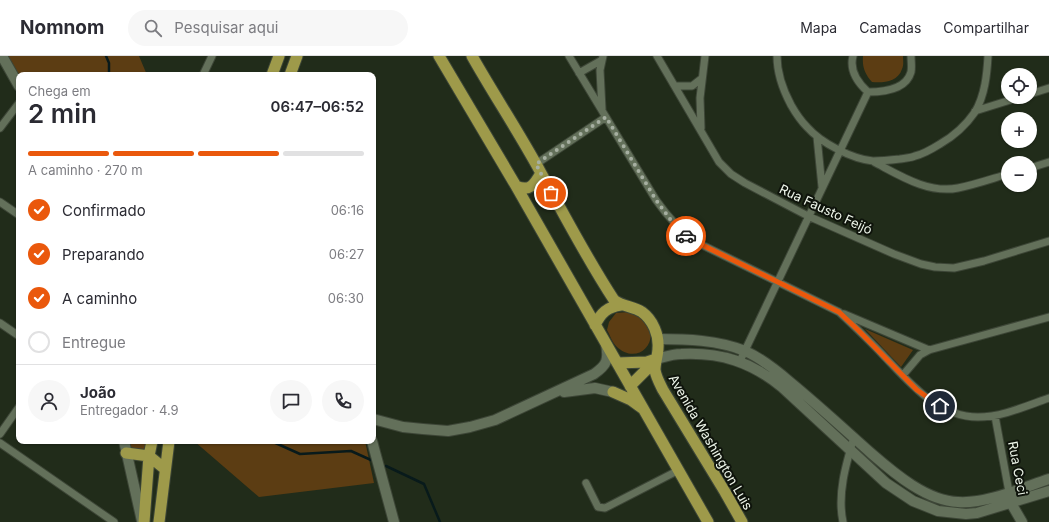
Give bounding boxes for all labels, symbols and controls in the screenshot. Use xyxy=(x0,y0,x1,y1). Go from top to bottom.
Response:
search box xyxy=(128,10,408,46)
text: Nomnom xyxy=(20,16,104,39)
icon: search xyxy=(142,17,164,39)
text: Pesquisar aqui xyxy=(174,18,278,37)
text: Mapa xyxy=(800,19,837,36)
text: Camadas xyxy=(859,19,921,36)
text: Compartilhar xyxy=(943,19,1029,36)
map controls xyxy=(1001,68,1037,192)
button: locate xyxy=(1001,68,1037,104)
text: Chega em xyxy=(28,83,91,99)
text: 06:47–06:52 xyxy=(271,97,364,116)
text: 2 min xyxy=(28,98,97,129)
button: + xyxy=(1001,112,1037,148)
button: − xyxy=(1001,156,1037,192)
text: A caminho · 270 m xyxy=(28,162,143,178)
pin xyxy=(534,176,568,210)
street label: Rua Fausto Feijó xyxy=(777,180,875,238)
icon: bag xyxy=(540,182,562,204)
icon: check xyxy=(28,199,50,221)
text: Confirmado xyxy=(62,201,146,220)
text: 06:16 xyxy=(331,202,364,218)
courier xyxy=(666,216,706,256)
icon: car xyxy=(675,225,697,247)
icon: check xyxy=(28,243,50,265)
text: Preparando xyxy=(62,245,145,264)
text: 06:27 xyxy=(329,246,364,262)
icon: check xyxy=(28,287,50,309)
text: A caminho xyxy=(62,289,137,308)
text: 06:30 xyxy=(328,290,364,306)
text: Entregue xyxy=(62,333,126,352)
street label: Avenida Washington Luis xyxy=(666,371,756,513)
button: person xyxy=(28,380,70,422)
button: chat xyxy=(270,380,312,422)
button: phone xyxy=(322,380,364,422)
text: João xyxy=(80,383,116,402)
pin xyxy=(923,389,957,423)
icon: home xyxy=(929,395,951,417)
text: Entregador · 4.9 xyxy=(80,402,179,418)
street label: Rua Ceci xyxy=(1005,440,1031,496)

